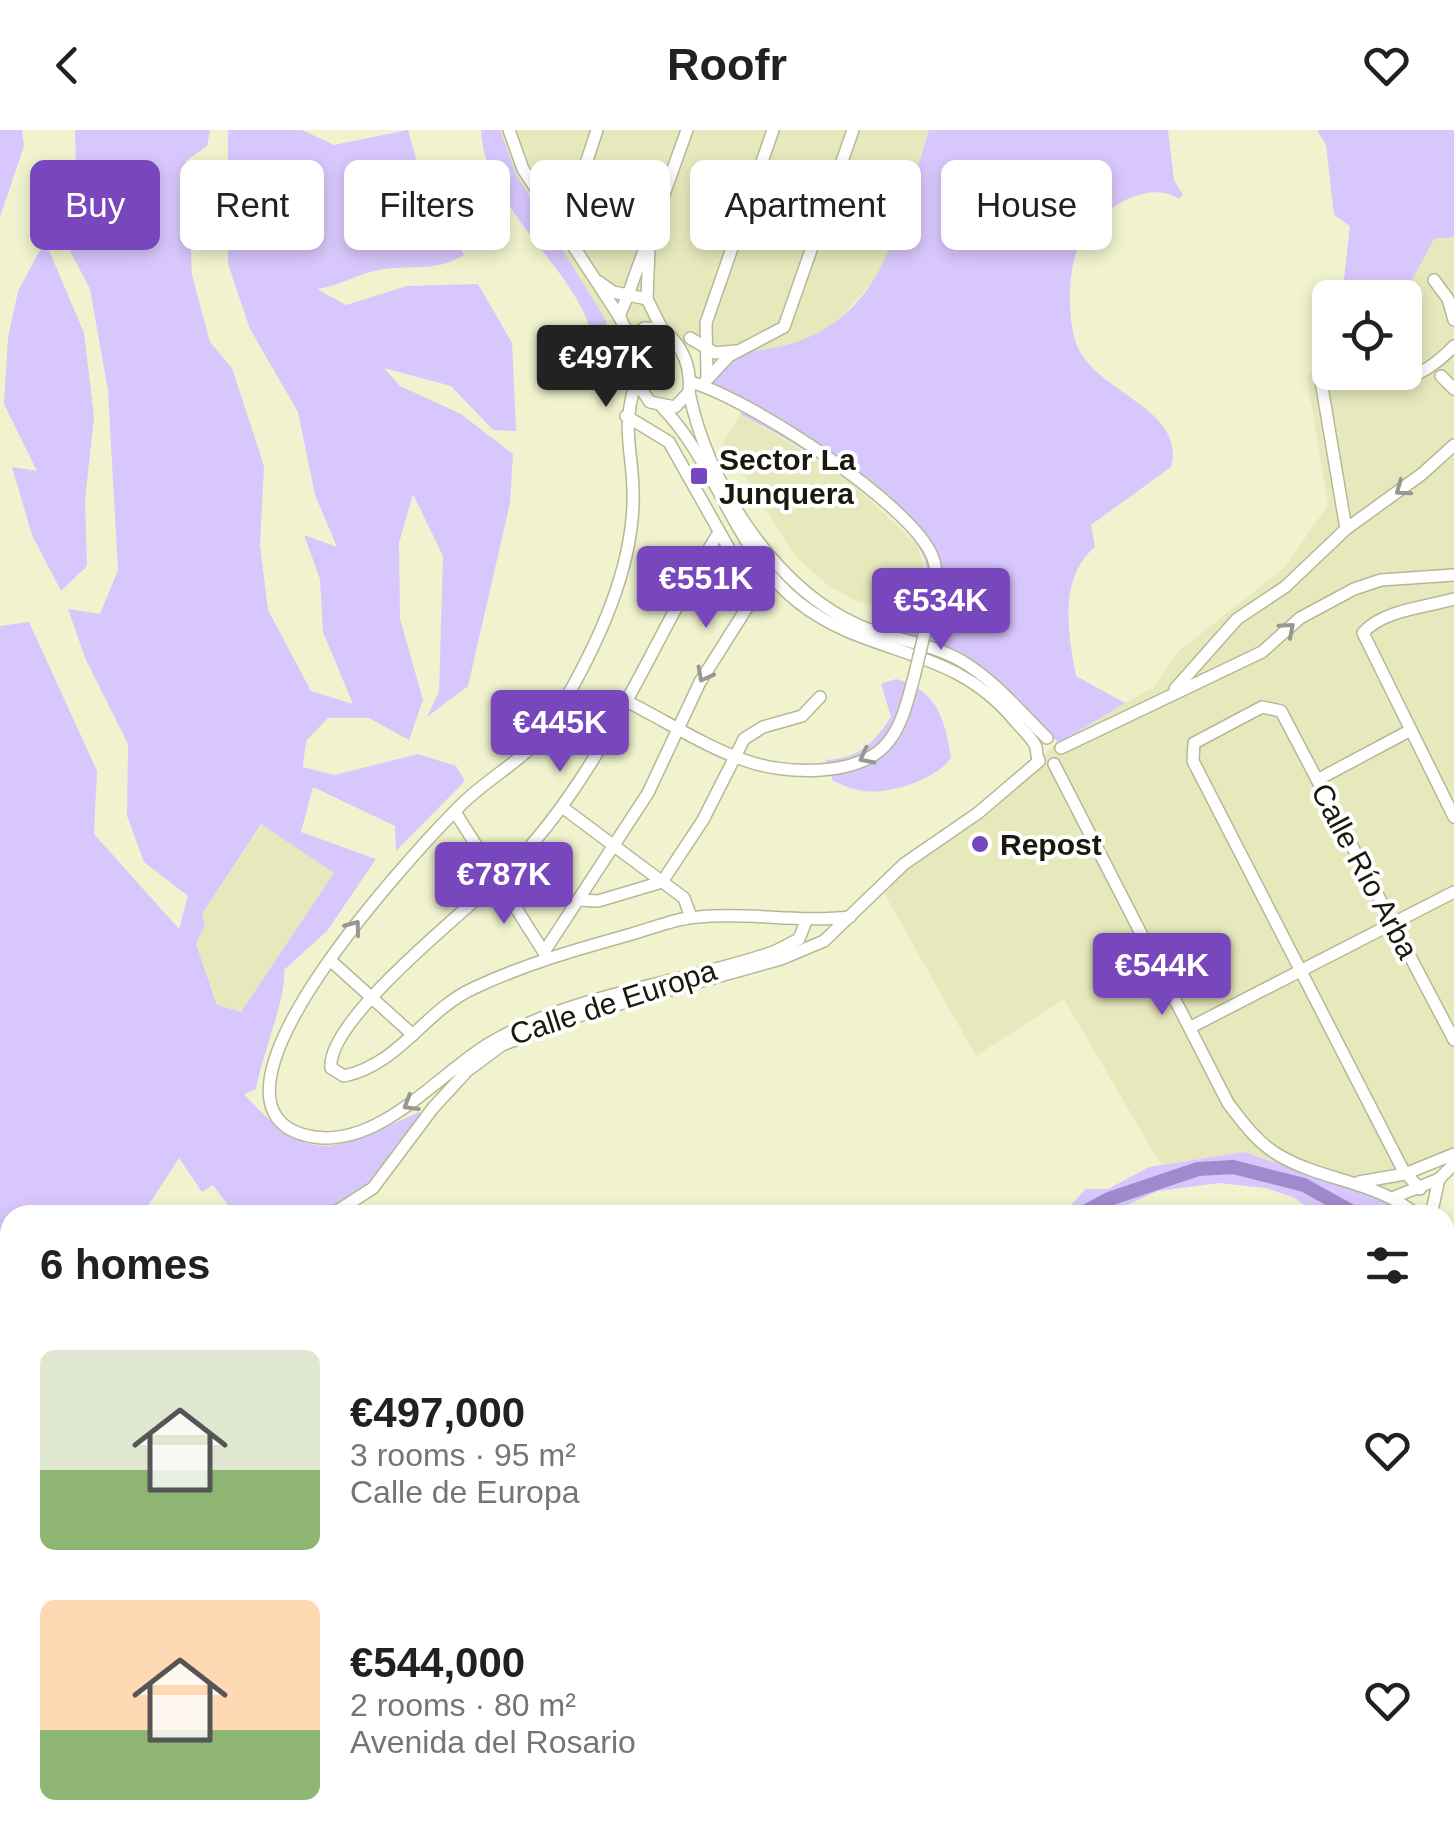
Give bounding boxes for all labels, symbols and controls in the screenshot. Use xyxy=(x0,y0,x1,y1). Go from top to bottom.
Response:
icon: back xyxy=(40,38,95,93)
icon: heart xyxy=(1359,38,1414,93)
text: Roofr xyxy=(667,39,787,90)
chip: Buy xyxy=(30,160,160,250)
chip: Rent xyxy=(180,160,324,250)
chip: Filters xyxy=(344,160,510,250)
chip: New xyxy=(530,160,670,250)
chip: Apartment xyxy=(690,160,921,250)
chip: House xyxy=(941,160,1112,250)
map controls xyxy=(1312,280,1422,390)
button: locate xyxy=(1312,280,1422,390)
pin: €497K xyxy=(536,325,676,410)
text: €497K xyxy=(559,339,653,375)
place label: Sector La Junquera xyxy=(719,443,856,510)
marker: Sector La Junquera xyxy=(688,465,710,487)
one-way arrow xyxy=(1395,477,1413,495)
pin: €551K xyxy=(636,546,776,631)
text: €551K xyxy=(659,560,753,596)
pin: €534K xyxy=(871,568,1011,653)
text: €534K xyxy=(894,582,988,618)
one-way arrow xyxy=(1276,623,1295,641)
one-way arrow xyxy=(697,665,716,683)
pin: €445K xyxy=(490,690,630,775)
text: €445K xyxy=(513,704,607,740)
one-way arrow xyxy=(859,745,877,764)
street label: Calle Río Arba xyxy=(1305,778,1425,964)
place label: Repost xyxy=(1000,828,1102,861)
marker: Repost xyxy=(969,833,991,855)
pin: €787K xyxy=(434,842,574,927)
text: €787K xyxy=(457,856,551,892)
one-way arrow xyxy=(343,920,360,938)
pin: €544K xyxy=(1092,933,1232,1018)
text: €544K xyxy=(1115,947,1209,983)
street label: Calle de Europa xyxy=(506,953,721,1051)
one-way arrow xyxy=(403,1091,421,1111)
icon: filters xyxy=(1360,1238,1415,1293)
text: 6 homes xyxy=(40,1241,210,1288)
text: €497,000 xyxy=(350,1389,525,1436)
icon: home xyxy=(120,1390,240,1510)
icon: heart xyxy=(1360,1423,1415,1478)
text: 3 rooms · 95 m² xyxy=(350,1437,576,1473)
text: Calle de Europa xyxy=(350,1474,579,1510)
text: €544,000 xyxy=(350,1639,525,1686)
icon: home xyxy=(120,1640,240,1760)
icon: heart xyxy=(1360,1673,1415,1728)
text: 2 rooms · 80 m² xyxy=(350,1687,576,1723)
text: Avenida del Rosario xyxy=(350,1724,636,1760)

